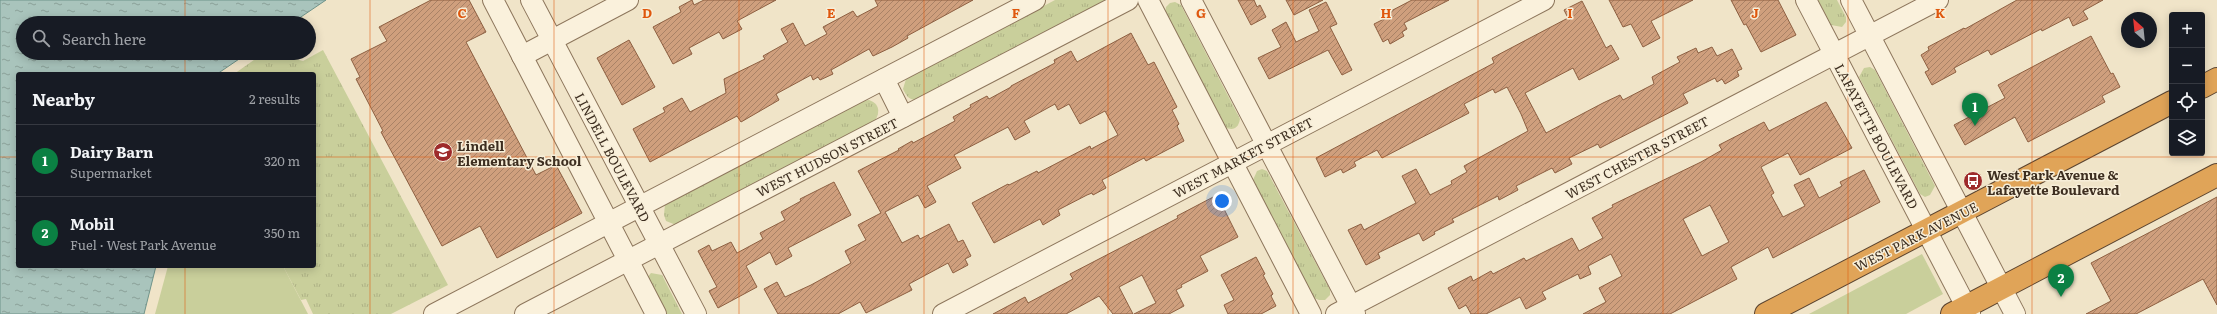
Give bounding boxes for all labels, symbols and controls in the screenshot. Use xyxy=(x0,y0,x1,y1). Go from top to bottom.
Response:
text: C xyxy=(457,3,467,22)
text: D xyxy=(642,3,652,22)
text: E xyxy=(827,3,836,22)
text: F xyxy=(1012,3,1020,22)
text: G xyxy=(1196,3,1206,22)
text: H xyxy=(1381,3,1392,22)
text: I xyxy=(1567,3,1573,22)
text: J xyxy=(1751,3,1759,22)
text: K xyxy=(1935,3,1946,22)
north arrow xyxy=(2121,12,2157,48)
map controls xyxy=(2169,12,2205,156)
button: + xyxy=(2169,12,2205,48)
search box xyxy=(16,16,316,60)
icon: search xyxy=(30,27,52,49)
text: Search here xyxy=(62,27,146,50)
button: − xyxy=(2169,48,2205,84)
street label: LAFAYETTE BOULEVARD xyxy=(1830,60,1924,212)
button: locate xyxy=(2169,84,2205,120)
text: Nearby xyxy=(32,86,95,111)
text: 2 results xyxy=(249,89,300,108)
street label: LINDELL BOULEVARD xyxy=(571,89,655,225)
pin: 1 xyxy=(1962,93,1988,126)
street label: WEST CHESTER STREET xyxy=(1562,111,1713,203)
street label: WEST MARKET STREET xyxy=(1169,112,1317,202)
street label: WEST HUDSON STREET xyxy=(753,113,902,201)
button: layers xyxy=(2169,120,2205,156)
place label: Lindell Elementary School xyxy=(457,136,582,170)
text: Dairy Barn xyxy=(70,140,153,163)
school or university icon: Lindell Elementary School xyxy=(432,141,454,163)
text: 1 xyxy=(42,151,48,170)
text: 320 m xyxy=(264,151,300,170)
text: Supermarket xyxy=(70,163,152,182)
place label: West Park Avenue & Lafayette Boulevard xyxy=(1987,165,2120,199)
bus stop icon: West Park Avenue & Lafayette Boulevard xyxy=(1962,170,1984,192)
your location xyxy=(1212,191,1232,211)
street label: WEST PARK AVENUE xyxy=(1851,197,1981,275)
text: Mobil xyxy=(70,212,114,235)
text: 2 xyxy=(42,223,48,242)
text: 350 m xyxy=(264,223,300,242)
text: Fuel · West Park Avenue xyxy=(70,235,216,254)
pin: 2 xyxy=(2048,264,2074,297)

